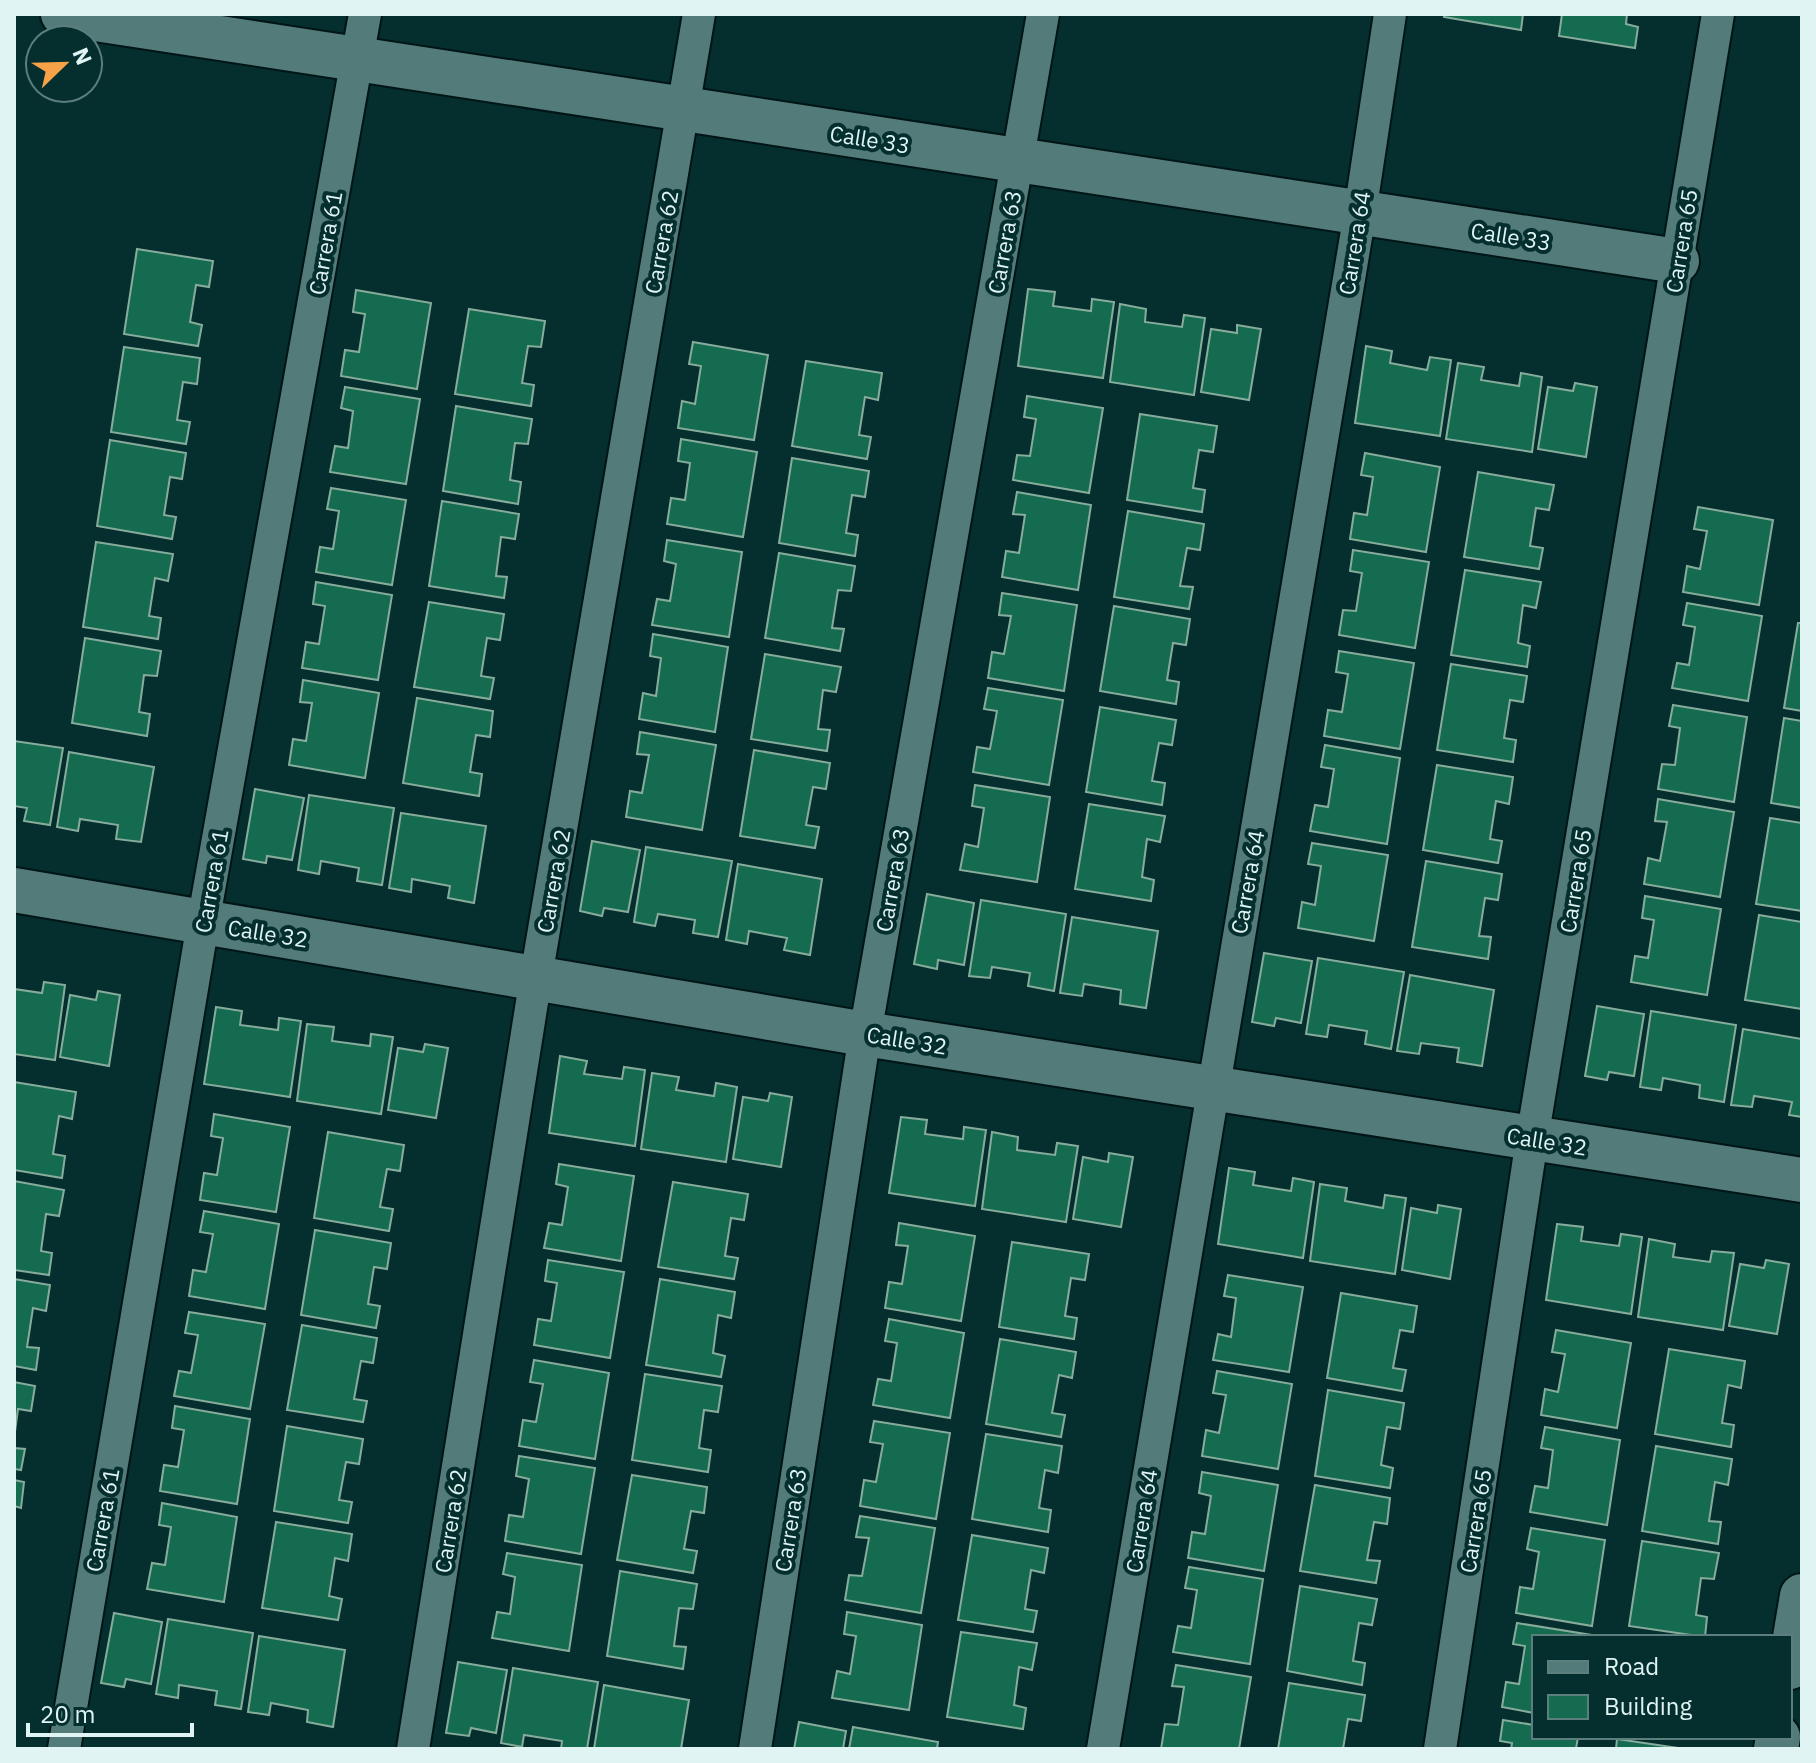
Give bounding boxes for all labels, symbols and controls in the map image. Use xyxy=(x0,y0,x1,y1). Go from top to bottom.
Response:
north arrow xyxy=(24,24,104,104)
text: N xyxy=(66,43,99,69)
street label: Calle 33 xyxy=(828,118,912,160)
street label: Carrera 65 xyxy=(1658,187,1704,295)
street label: Carrera 62 xyxy=(638,188,684,296)
street label: Carrera 63 xyxy=(981,188,1027,296)
street label: Carrera 61 xyxy=(302,189,348,297)
street label: Carrera 64 xyxy=(1331,189,1377,297)
street label: Calle 33 xyxy=(1469,215,1553,257)
street label: Carrera 63 xyxy=(869,826,915,934)
street label: Carrera 61 xyxy=(188,827,234,935)
street label: Carrera 62 xyxy=(530,827,576,935)
street label: Carrera 65 xyxy=(1552,827,1598,935)
street label: Carrera 64 xyxy=(1224,828,1270,936)
street label: Calle 32 xyxy=(226,912,310,954)
street label: Calle 32 xyxy=(865,1019,949,1061)
street label: Calle 32 xyxy=(1505,1120,1589,1162)
street label: Carrera 61 xyxy=(79,1466,125,1574)
street label: Carrera 63 xyxy=(767,1466,813,1574)
street label: Carrera 62 xyxy=(427,1467,473,1575)
street label: Carrera 64 xyxy=(1118,1467,1164,1575)
street label: Carrera 65 xyxy=(1452,1467,1498,1575)
legend xyxy=(1532,1635,1792,1739)
text: Road xyxy=(1604,1650,1659,1682)
scale bar xyxy=(28,1687,192,1737)
text: Building xyxy=(1604,1690,1692,1722)
text: 20 m xyxy=(40,1698,95,1730)

